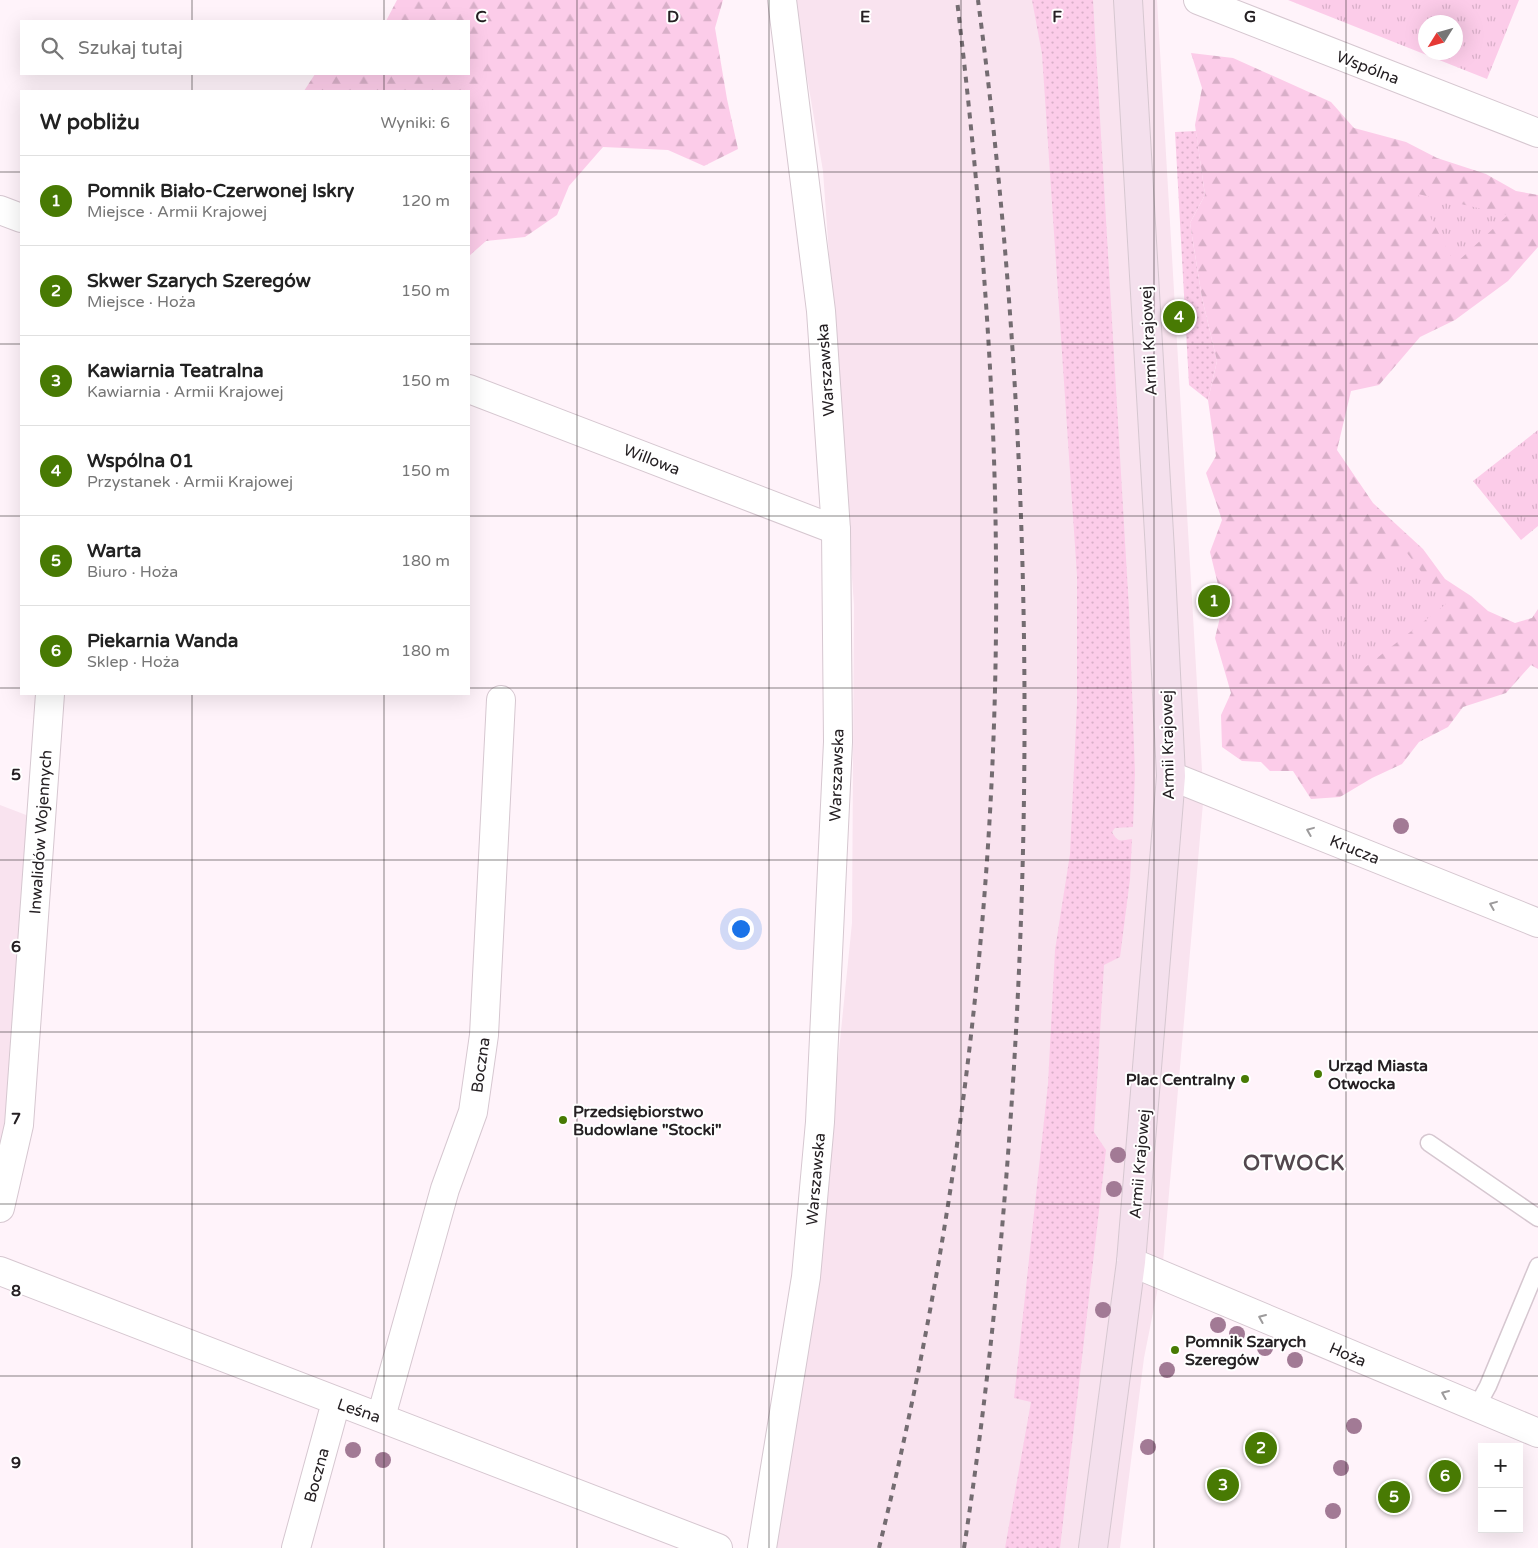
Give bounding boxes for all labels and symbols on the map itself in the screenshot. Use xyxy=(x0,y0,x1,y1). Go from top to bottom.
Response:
text: C xyxy=(475,7,487,27)
text: D xyxy=(667,7,679,27)
text: E xyxy=(860,7,870,27)
text: F xyxy=(1052,7,1062,27)
text: G xyxy=(1244,7,1256,27)
north arrow xyxy=(1418,15,1463,60)
street label: Wspólna xyxy=(1333,47,1402,89)
street label: Armii Krajowej xyxy=(1136,286,1162,396)
pin: 4 xyxy=(1163,298,1195,336)
street label: Warszawska xyxy=(813,323,839,417)
street label: Willowa xyxy=(620,440,683,480)
pin: 1 xyxy=(1198,582,1230,620)
street label: Armii Krajowej xyxy=(1157,690,1179,800)
street label: Warszawska xyxy=(825,728,849,822)
street label: Inwalidów Wojennych xyxy=(25,749,57,915)
text: 5 xyxy=(11,765,21,785)
one-way arrow xyxy=(1306,827,1314,837)
street label: Krucza xyxy=(1327,831,1383,869)
one-way arrow xyxy=(1489,900,1498,911)
your location xyxy=(728,916,754,942)
text: 6 xyxy=(11,937,21,957)
street label: Boczna xyxy=(467,1036,495,1094)
place label: Urząd Miasta Otwocka xyxy=(1328,1056,1428,1094)
marker: Urząd Miasta Otwocka xyxy=(1312,1068,1324,1080)
place label: Plac Centralny xyxy=(1126,1070,1235,1090)
marker: Plac Centralny xyxy=(1239,1073,1251,1085)
place label: Przedsiębiorstwo Budowlane "Stocki" xyxy=(573,1102,722,1140)
street label: Armii Krajowej xyxy=(1125,1108,1155,1220)
text: 7 xyxy=(11,1109,21,1129)
marker: Przedsiębiorstwo Budowlane "Stocki" xyxy=(557,1114,569,1126)
street label: Warszawska xyxy=(802,1132,830,1226)
district label: OTWOCK xyxy=(1243,1151,1345,1176)
text: 8 xyxy=(11,1281,21,1301)
one-way arrow xyxy=(1258,1314,1267,1325)
place label: Pomnik Szarych Szeregów xyxy=(1185,1332,1306,1370)
street label: Hoża xyxy=(1326,1338,1369,1372)
marker: Pomnik Szarych Szeregów xyxy=(1169,1344,1181,1356)
one-way arrow xyxy=(1441,1390,1450,1401)
street label: Leśna xyxy=(334,1394,383,1428)
pin: 2 xyxy=(1245,1429,1277,1467)
street label: Boczna xyxy=(300,1446,334,1505)
text: 9 xyxy=(11,1453,21,1473)
pin: 6 xyxy=(1429,1457,1461,1495)
pin: 3 xyxy=(1207,1466,1239,1504)
pin: 5 xyxy=(1378,1478,1410,1516)

